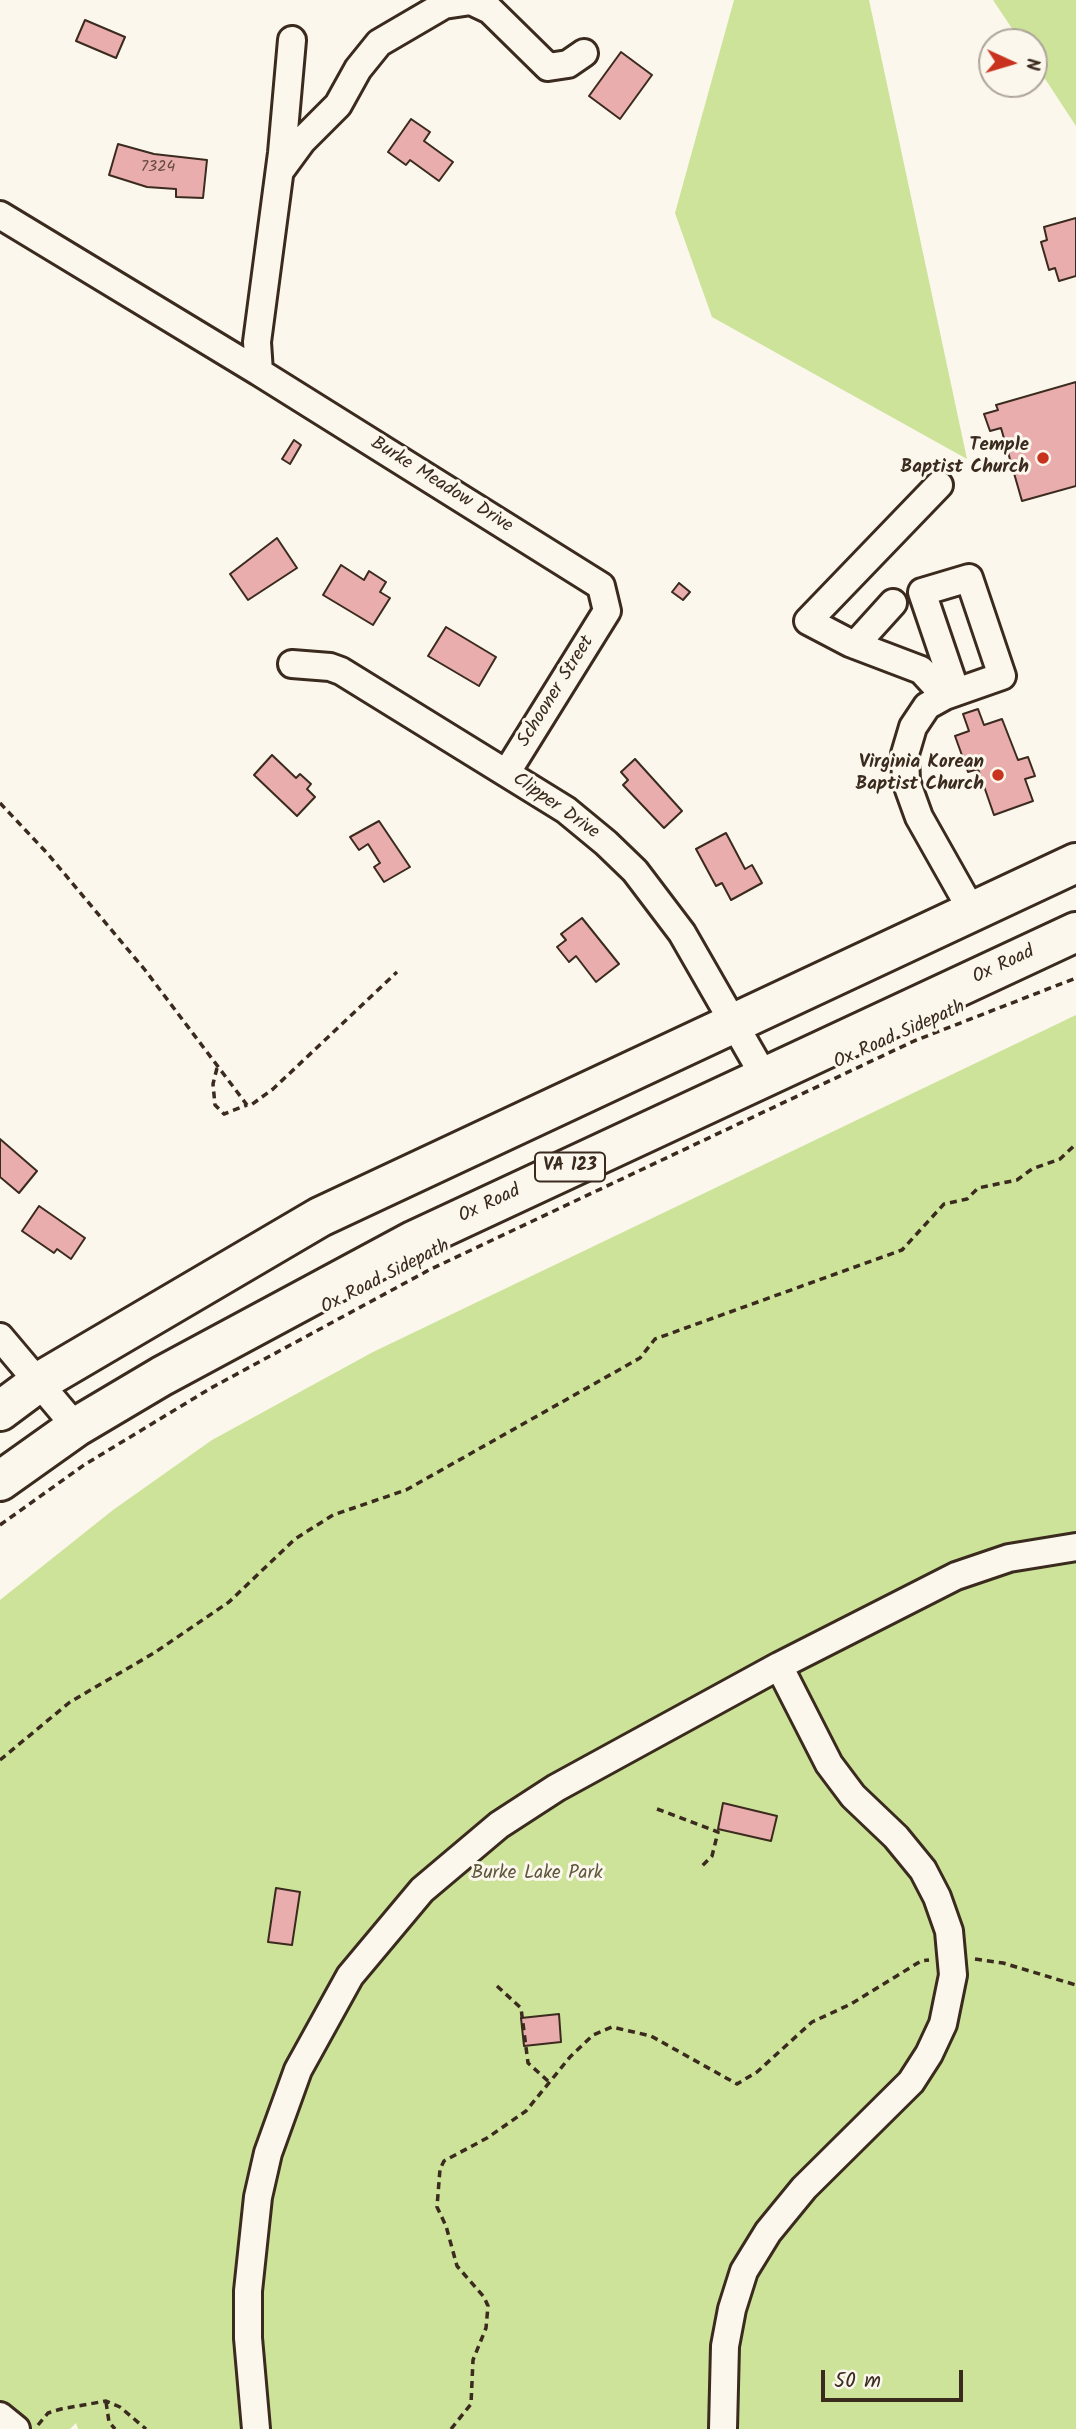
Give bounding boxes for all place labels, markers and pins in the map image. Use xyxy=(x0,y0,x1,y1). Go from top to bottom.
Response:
place label: Temple Baptist Church xyxy=(900,436,1029,480)
marker: Temple Baptist Church xyxy=(1035,450,1051,466)
place label: Virginia Korean Baptist Church xyxy=(855,753,984,797)
marker: Virginia Korean Baptist Church xyxy=(990,767,1006,783)

